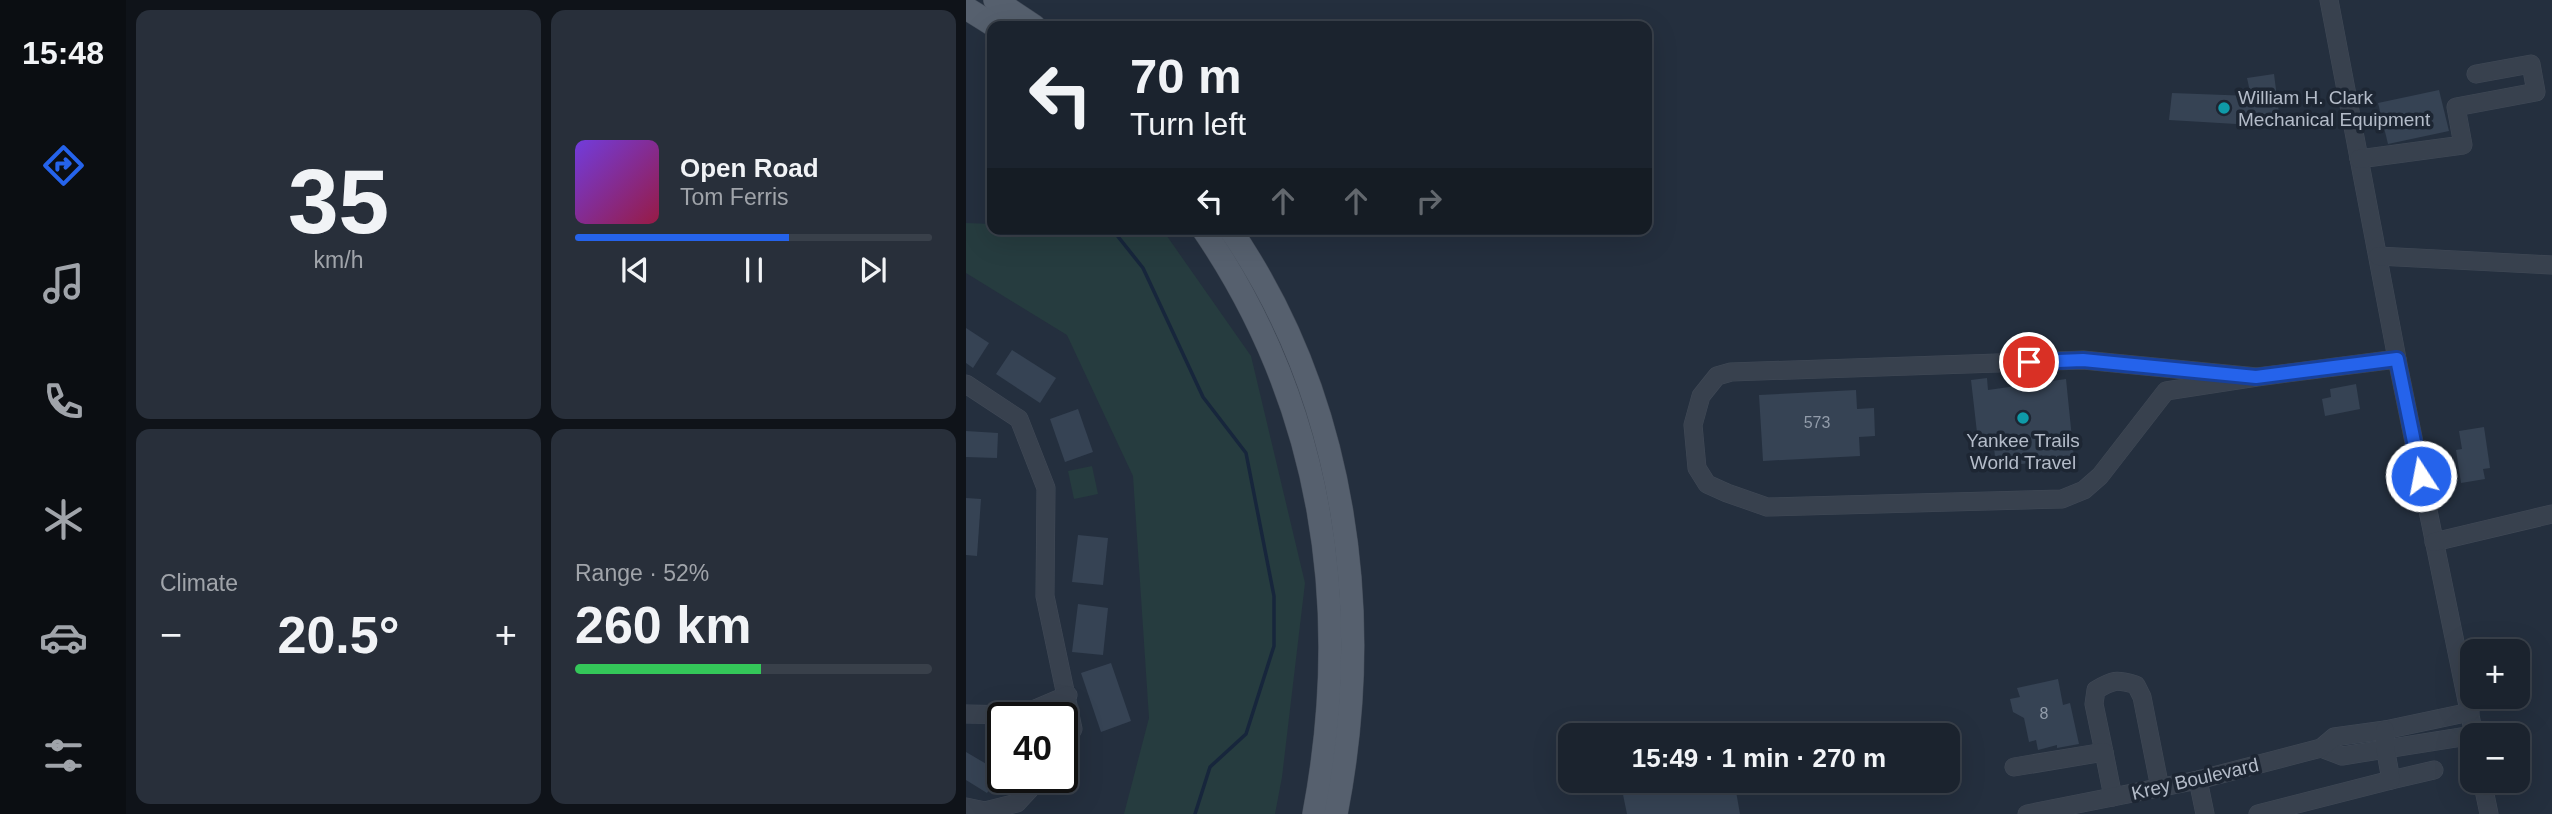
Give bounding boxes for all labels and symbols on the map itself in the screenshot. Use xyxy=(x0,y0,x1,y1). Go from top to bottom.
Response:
place label: William H. Clark Mechanical Equipment xyxy=(2238,87,2431,130)
marker: William H. Clark Mechanical Equipment xyxy=(2216,100,2232,116)
pin xyxy=(1999,332,2059,392)
marker: Yankee Trails World Travel xyxy=(2015,410,2031,426)
house number: 573 xyxy=(1804,414,1830,431)
place label: Yankee Trails World Travel xyxy=(1966,430,2080,473)
position arrow xyxy=(2384,439,2458,513)
speed limit sign: 40 xyxy=(987,702,1078,793)
house number: 8 xyxy=(2040,705,2049,722)
street label: Krey Boulevard xyxy=(2129,754,2261,804)

